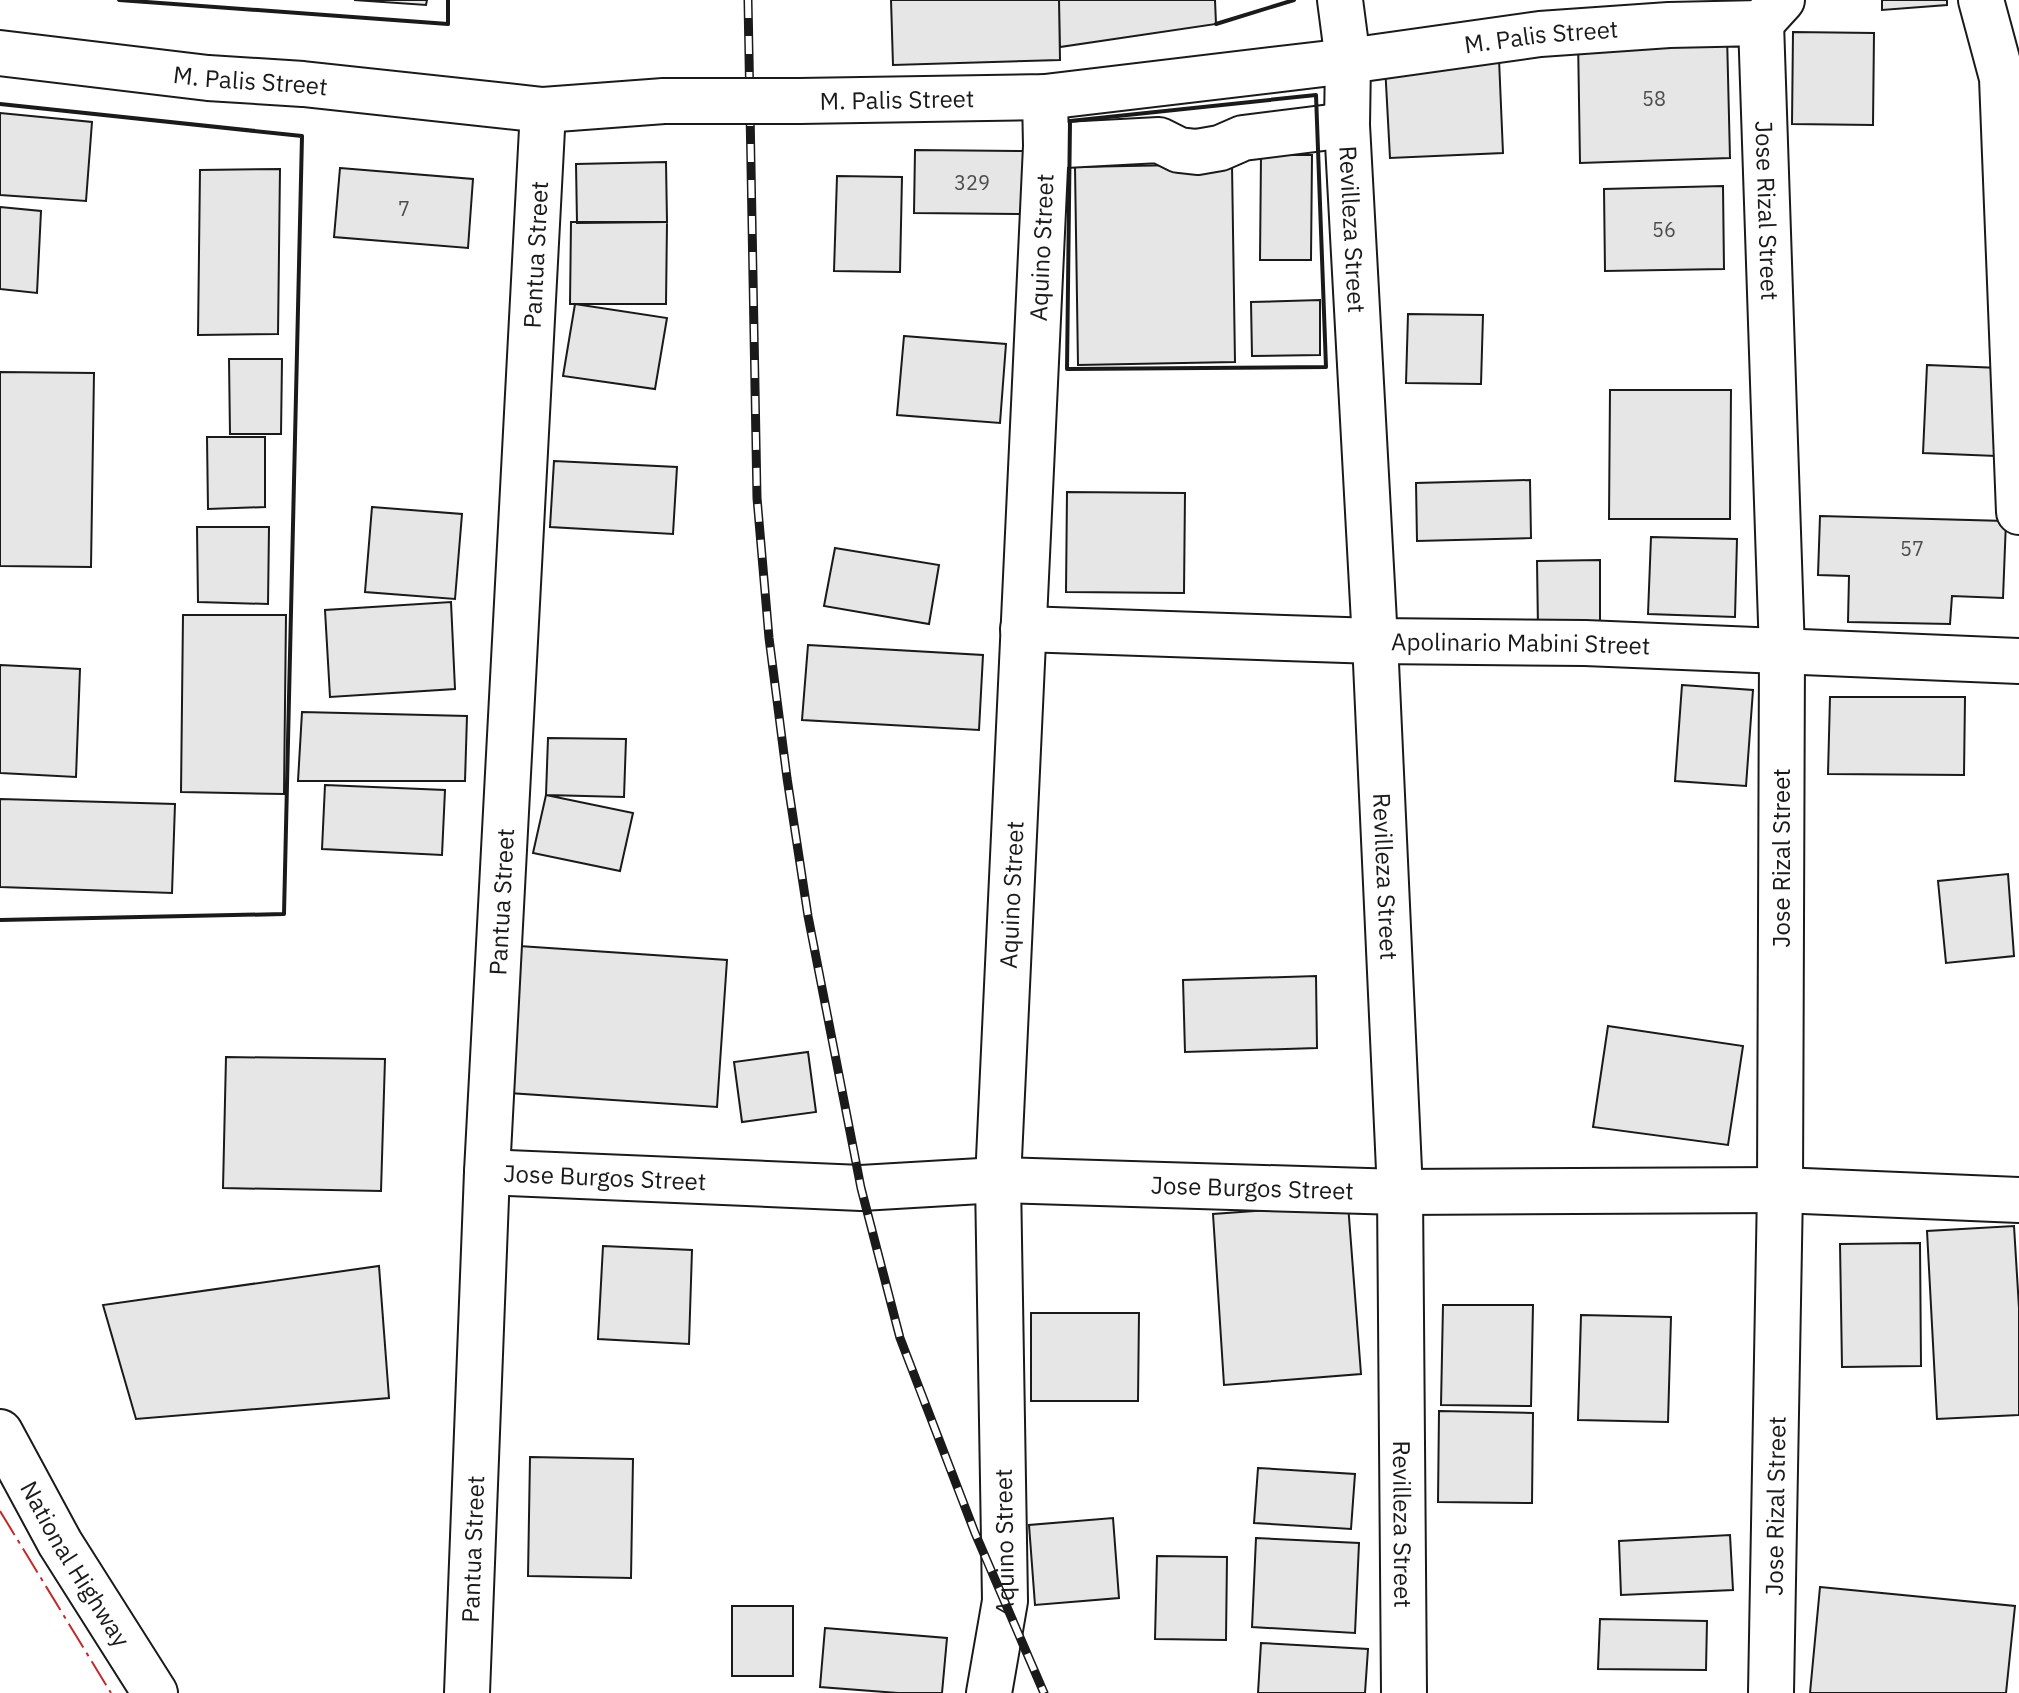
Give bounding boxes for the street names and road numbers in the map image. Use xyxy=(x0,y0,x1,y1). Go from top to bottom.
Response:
street label: M. Palis Street xyxy=(1462,13,1619,60)
street label: M. Palis Street xyxy=(172,58,329,103)
street label: M. Palis Street xyxy=(819,82,975,117)
street label: Jose Rizal Street xyxy=(1748,120,1786,301)
street label: Revilleza Street xyxy=(1332,145,1373,314)
street label: Aquino Street xyxy=(1022,173,1061,322)
street label: Pantua Street xyxy=(516,180,555,329)
street label: Apolinario Mabini Street xyxy=(1391,625,1651,662)
street label: Jose Rizal Street xyxy=(1765,768,1797,948)
street label: Revilleza Street xyxy=(1366,792,1405,961)
street label: Aquino Street xyxy=(992,820,1031,969)
street label: Pantua Street xyxy=(481,827,521,976)
street label: Jose Burgos Street xyxy=(503,1157,707,1197)
street label: Jose Burgos Street xyxy=(1150,1169,1354,1207)
street label: Jose Rizal Street xyxy=(1757,1416,1793,1596)
street label: Revilleza Street xyxy=(1386,1440,1419,1608)
street label: Aquino Street xyxy=(987,1468,1021,1619)
street label: National Highway xyxy=(13,1475,138,1653)
street label: Pantua Street xyxy=(454,1475,491,1623)

